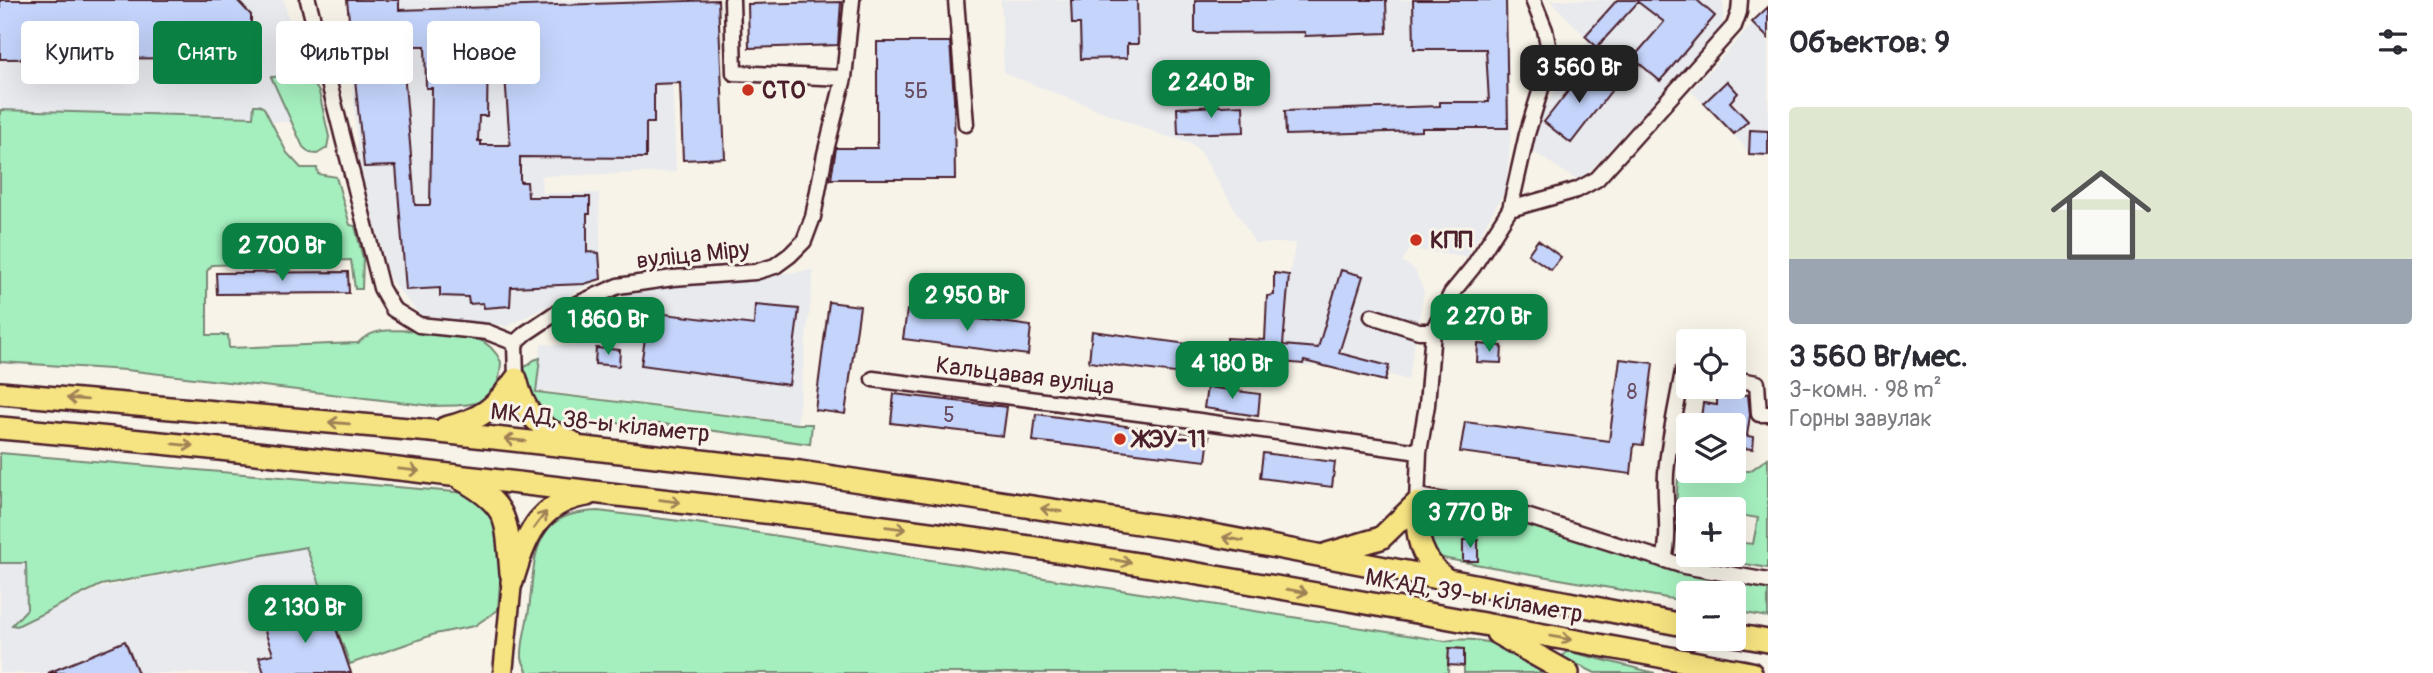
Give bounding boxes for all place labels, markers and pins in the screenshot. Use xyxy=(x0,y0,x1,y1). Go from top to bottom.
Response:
pin: 3 560 Br xyxy=(1507,46,1651,105)
pin: 2 240 Br xyxy=(1139,60,1283,120)
place label: СТО xyxy=(762,76,805,105)
marker: СТО xyxy=(740,82,756,98)
pin: 2 700 Br xyxy=(210,224,354,283)
place label: КПП xyxy=(1430,226,1473,255)
marker: КПП xyxy=(1408,232,1424,248)
pin: 2 950 Br xyxy=(895,274,1039,333)
pin: 2 270 Br xyxy=(1417,294,1561,354)
pin: 1 860 Br xyxy=(536,298,680,357)
pin: 4 180 Br xyxy=(1160,342,1304,401)
place label: ЖЭУ-11 xyxy=(1130,425,1206,454)
marker: ЖЭУ-11 xyxy=(1112,431,1128,447)
pin: 3 770 Br xyxy=(1398,490,1542,550)
pin: 2 130 Br xyxy=(233,586,377,645)

